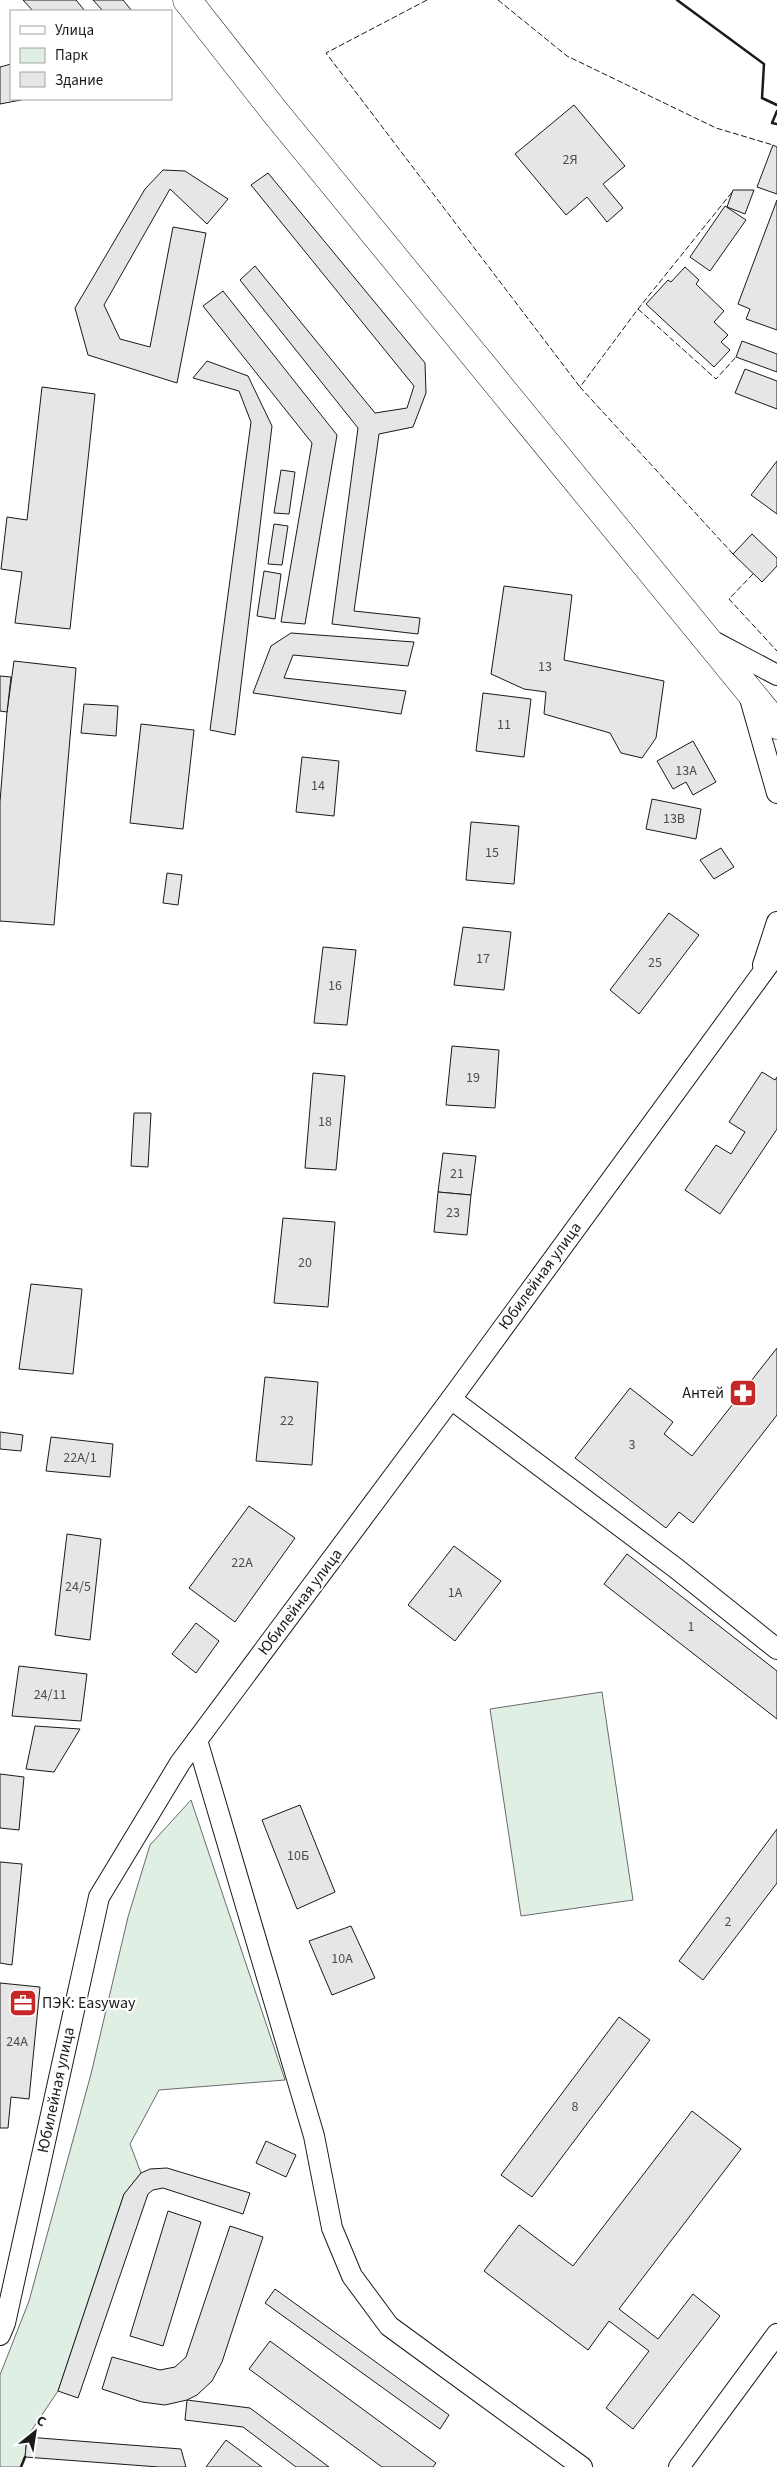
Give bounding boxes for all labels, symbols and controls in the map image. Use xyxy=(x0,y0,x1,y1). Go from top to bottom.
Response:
legend xyxy=(10,10,172,100)
text: Улица xyxy=(55,20,94,41)
text: Парк xyxy=(55,45,89,66)
text: Здание xyxy=(55,70,103,91)
house number: 2Я xyxy=(562,150,578,170)
house number: 13 xyxy=(538,657,552,677)
house number: 11 xyxy=(497,715,511,735)
house number: 13А xyxy=(675,761,697,781)
house number: 14 xyxy=(311,776,325,796)
house number: 13В xyxy=(663,809,685,829)
house number: 15 xyxy=(485,843,499,863)
house number: 17 xyxy=(476,949,490,969)
house number: 25 xyxy=(648,953,662,973)
house number: 16 xyxy=(328,976,342,996)
house number: 19 xyxy=(466,1068,480,1088)
house number: 18 xyxy=(318,1112,332,1132)
house number: 21 xyxy=(450,1164,464,1184)
house number: 23 xyxy=(446,1203,460,1223)
street label: Юбилейная улица xyxy=(493,1218,587,1334)
house number: 20 xyxy=(298,1253,312,1273)
pharmacy icon: Антей xyxy=(728,1378,758,1408)
place label: Антей xyxy=(682,1382,724,1404)
house number: 22 xyxy=(280,1411,294,1431)
house number: 3 xyxy=(629,1435,636,1455)
house number: 22А/1 xyxy=(63,1448,97,1468)
street label: Юбилейная улица xyxy=(253,1544,347,1660)
house number: 22А xyxy=(231,1553,253,1573)
house number: 24/5 xyxy=(65,1577,91,1597)
house number: 1А xyxy=(448,1583,463,1603)
house number: 1 xyxy=(688,1617,695,1637)
house number: 24/11 xyxy=(34,1685,66,1705)
house number: 10Б xyxy=(287,1846,309,1866)
house number: 2 xyxy=(725,1912,732,1932)
house number: 10А xyxy=(331,1949,353,1969)
office icon: ПЭК: Easyway xyxy=(8,1988,38,2018)
place label: ПЭК: Easyway xyxy=(42,1992,136,2014)
street label: Юбилейная улица xyxy=(32,2025,80,2155)
house number: 24А xyxy=(6,2032,28,2052)
house number: 8 xyxy=(572,2097,579,2117)
north arrow xyxy=(10,2407,60,2457)
text: С xyxy=(32,2411,50,2432)

